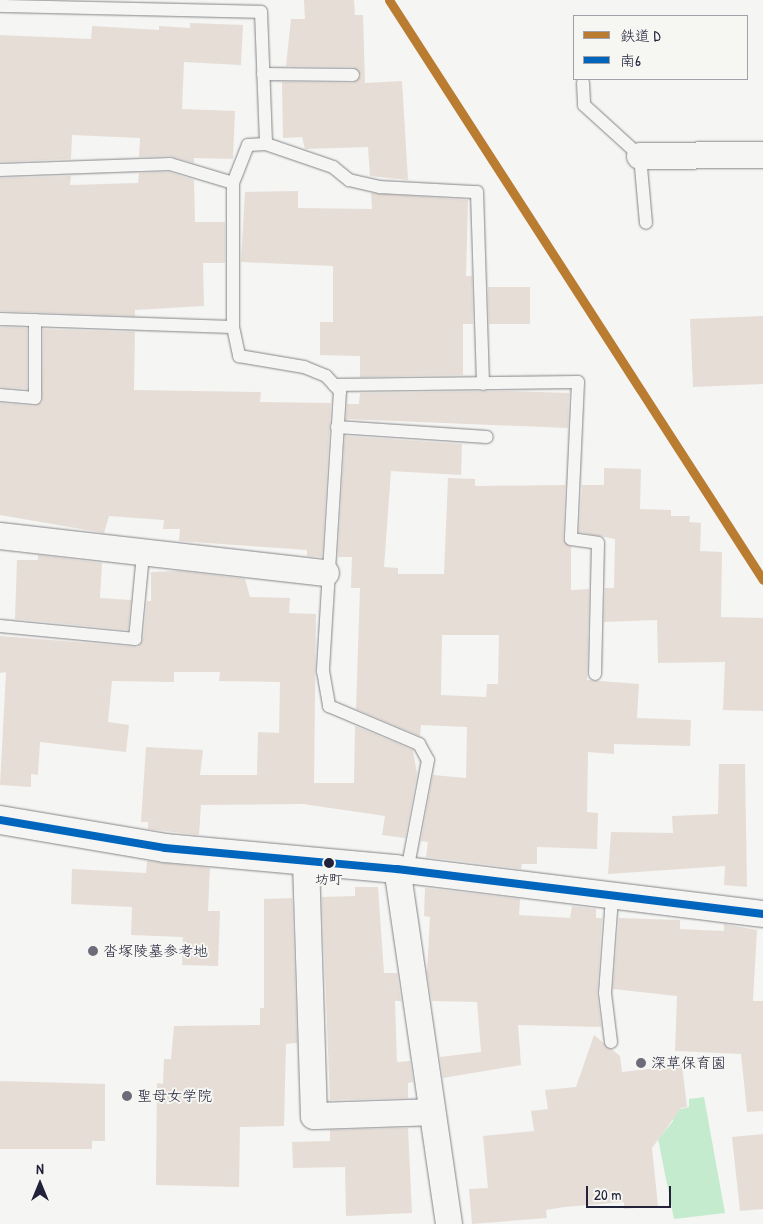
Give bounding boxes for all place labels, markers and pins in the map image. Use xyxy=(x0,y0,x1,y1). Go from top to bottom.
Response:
marker: 坊町 xyxy=(324,858,334,868)
place label: 坊町 xyxy=(315,871,343,887)
place label: 沓塚陵墓参考地 xyxy=(103,942,208,960)
marker: 沓塚陵墓参考地 xyxy=(87,945,99,957)
place label: 深草保育園 xyxy=(651,1054,726,1072)
marker: 深草保育園 xyxy=(635,1057,647,1069)
place label: 聖母女学院 xyxy=(137,1087,212,1105)
marker: 聖母女学院 xyxy=(121,1090,133,1102)

